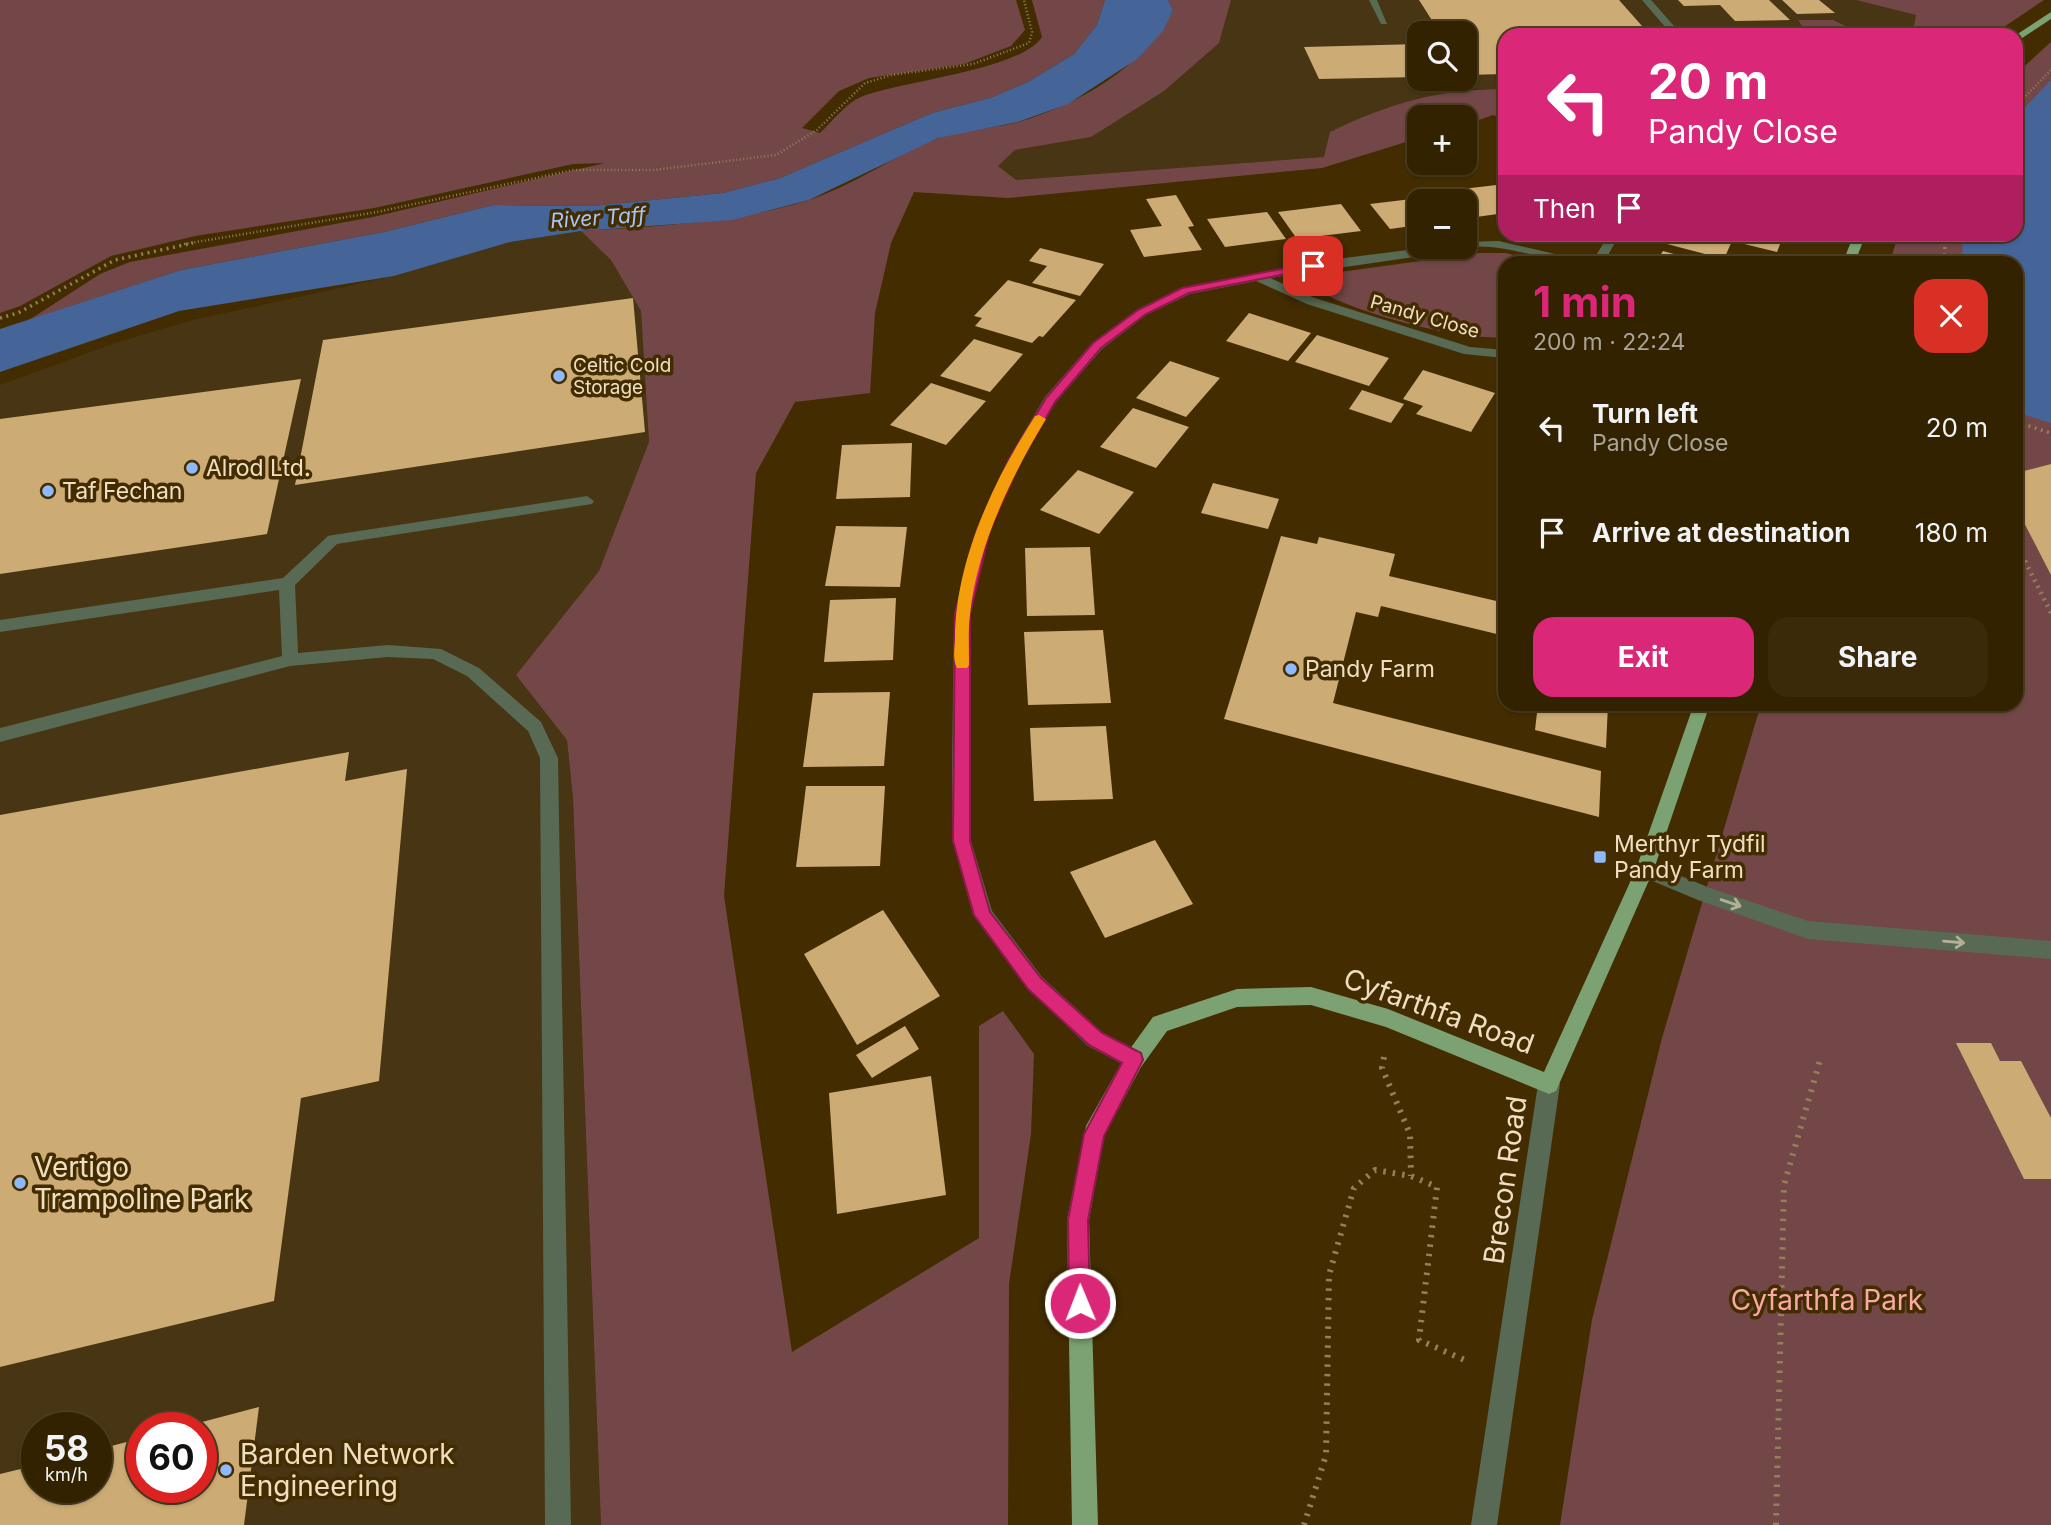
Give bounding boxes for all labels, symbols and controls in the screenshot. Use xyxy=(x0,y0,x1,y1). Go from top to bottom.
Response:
map controls xyxy=(1407,21,1477,259)
button: search xyxy=(1407,21,1477,91)
text: 20 m xyxy=(1648,52,1768,111)
icon: left xyxy=(1533,56,1624,147)
button: + xyxy=(1407,105,1477,175)
text: Pandy Close xyxy=(1648,112,1838,151)
button: − xyxy=(1407,189,1477,259)
icon: arrive xyxy=(1610,189,1648,227)
text: Then xyxy=(1533,193,1596,224)
water label: River Taff xyxy=(549,202,649,233)
pin xyxy=(1283,236,1343,296)
icon: arrive xyxy=(1294,247,1332,285)
text: 1 min xyxy=(1533,276,1637,327)
button: close xyxy=(1914,279,1988,353)
street label: Pandy Close xyxy=(1367,290,1482,343)
text: 200 m · 22:24 xyxy=(1533,328,1685,356)
place label: Celtic Cold Storage xyxy=(573,354,671,399)
marker: Celtic Cold Storage xyxy=(551,368,567,384)
text: Turn left xyxy=(1592,398,1698,429)
icon: left xyxy=(1533,409,1571,447)
text: 20 m xyxy=(1926,412,1988,443)
text: Pandy Close xyxy=(1592,429,1729,457)
place label: Alrod Ltd. xyxy=(206,454,311,482)
marker: Alrod Ltd. xyxy=(184,460,200,476)
place label: Taf Fechan xyxy=(62,477,182,505)
marker: Taf Fechan xyxy=(40,483,56,499)
icon: arrive xyxy=(1533,514,1571,552)
text: Arrive at destination xyxy=(1592,517,1851,548)
text: 180 m xyxy=(1915,517,1988,548)
button: Exit xyxy=(1533,617,1754,697)
button: Share xyxy=(1768,617,1988,697)
place label: Pandy Farm xyxy=(1305,655,1435,683)
marker: Pandy Farm xyxy=(1283,661,1299,677)
place label: Merthyr Tydfil Pandy Farm xyxy=(1614,830,1766,884)
marker: Merthyr Tydfil Pandy Farm xyxy=(1592,849,1608,865)
one-way arrow xyxy=(1720,898,1742,910)
one-way arrow xyxy=(1942,936,1965,949)
street label: Cyfarthfa Road xyxy=(1339,961,1539,1061)
street label: Brecon Road xyxy=(1476,1094,1534,1266)
place label: Vertigo Trampoline Park xyxy=(34,1150,249,1216)
marker: Vertigo Trampoline Park xyxy=(12,1175,28,1191)
position arrow xyxy=(1043,1266,1117,1340)
park label: Cyfarthfa Park xyxy=(1731,1283,1923,1317)
speed limit sign: 60 xyxy=(126,1412,217,1503)
text: 58 xyxy=(44,1427,89,1469)
place label: Barden Network Engineering xyxy=(240,1437,455,1503)
marker: Barden Network Engineering xyxy=(218,1462,234,1478)
text: km/h xyxy=(45,1464,88,1485)

